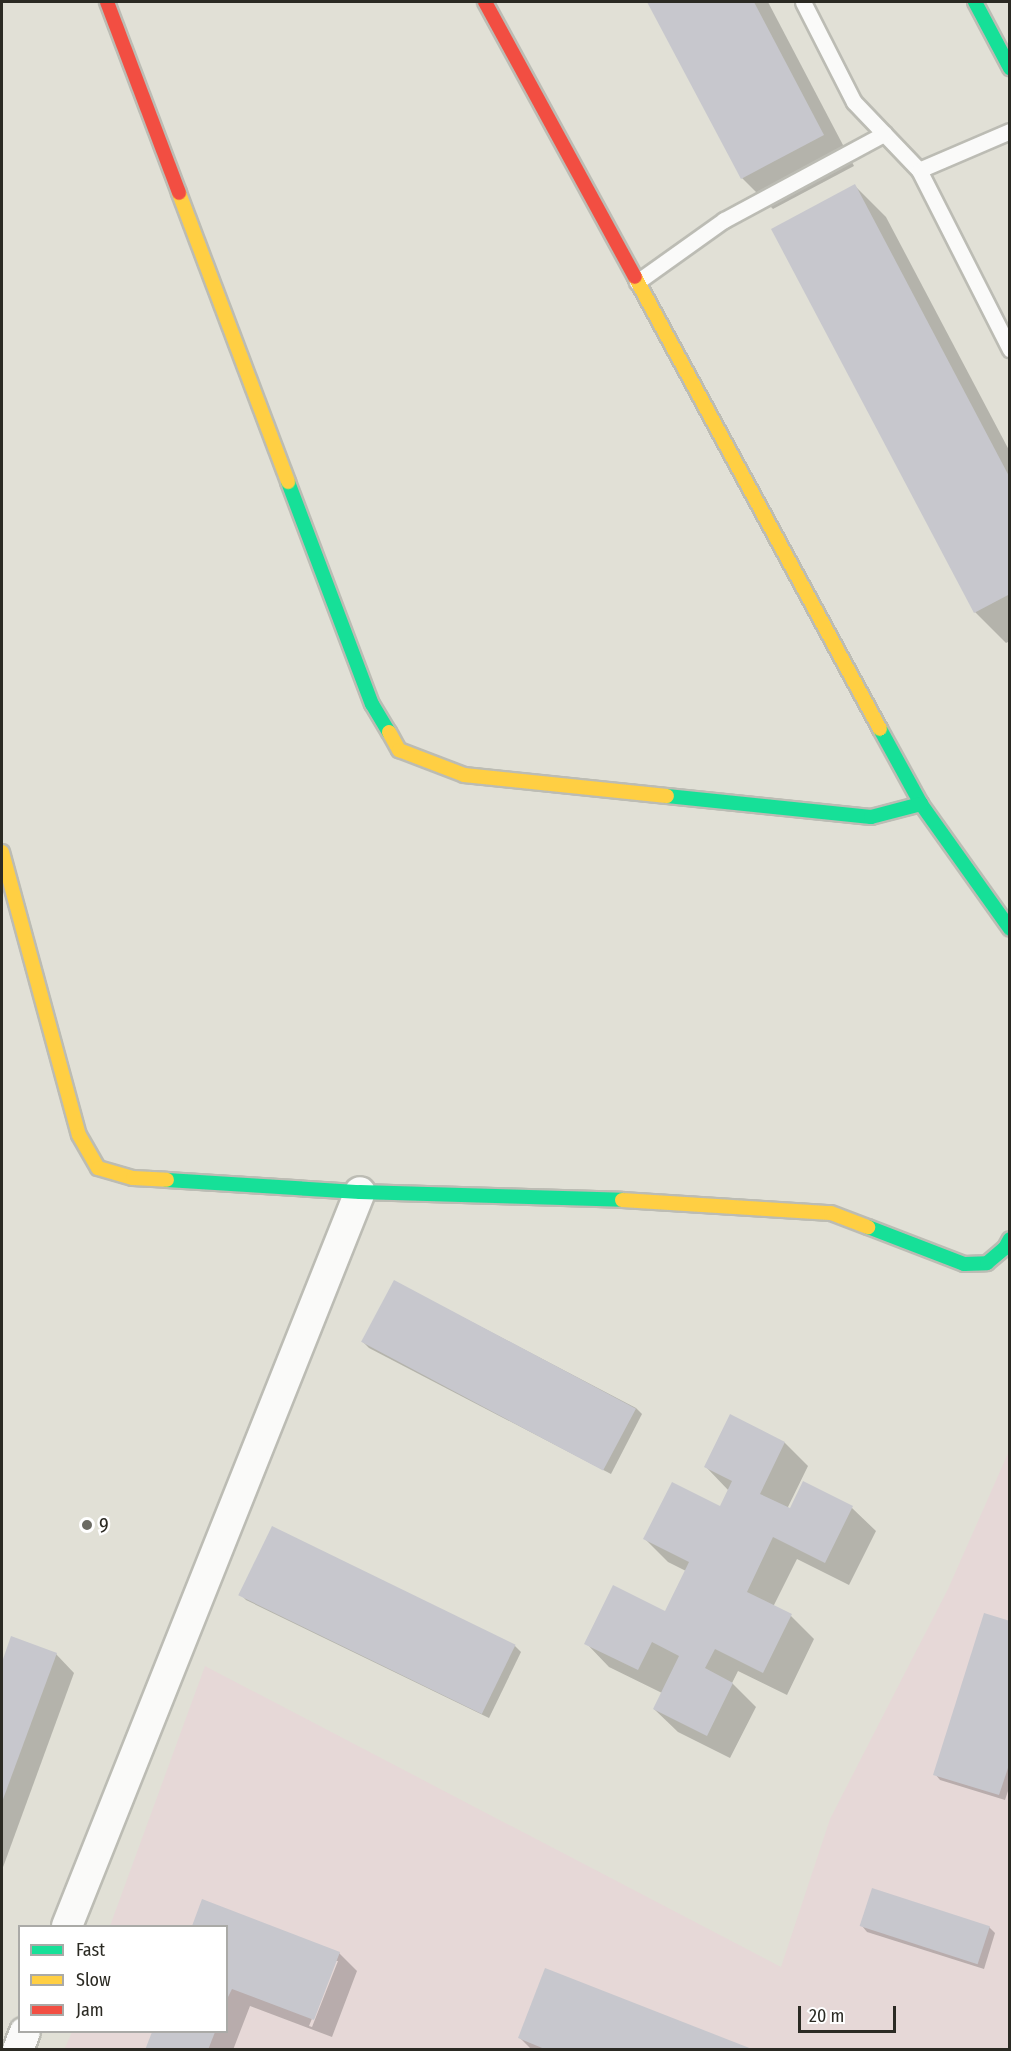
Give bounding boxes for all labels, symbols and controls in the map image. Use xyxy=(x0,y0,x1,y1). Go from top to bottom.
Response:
place label: 9 xyxy=(99,1513,109,1537)
marker: 9 xyxy=(80,1518,94,1532)
legend xyxy=(18,1925,228,2033)
text: Fast xyxy=(76,1939,105,1961)
text: Slow xyxy=(76,1969,111,1991)
scale bar xyxy=(801,1994,898,2032)
text: Jam xyxy=(76,1999,104,2021)
text: 20 m xyxy=(809,2005,844,2027)

